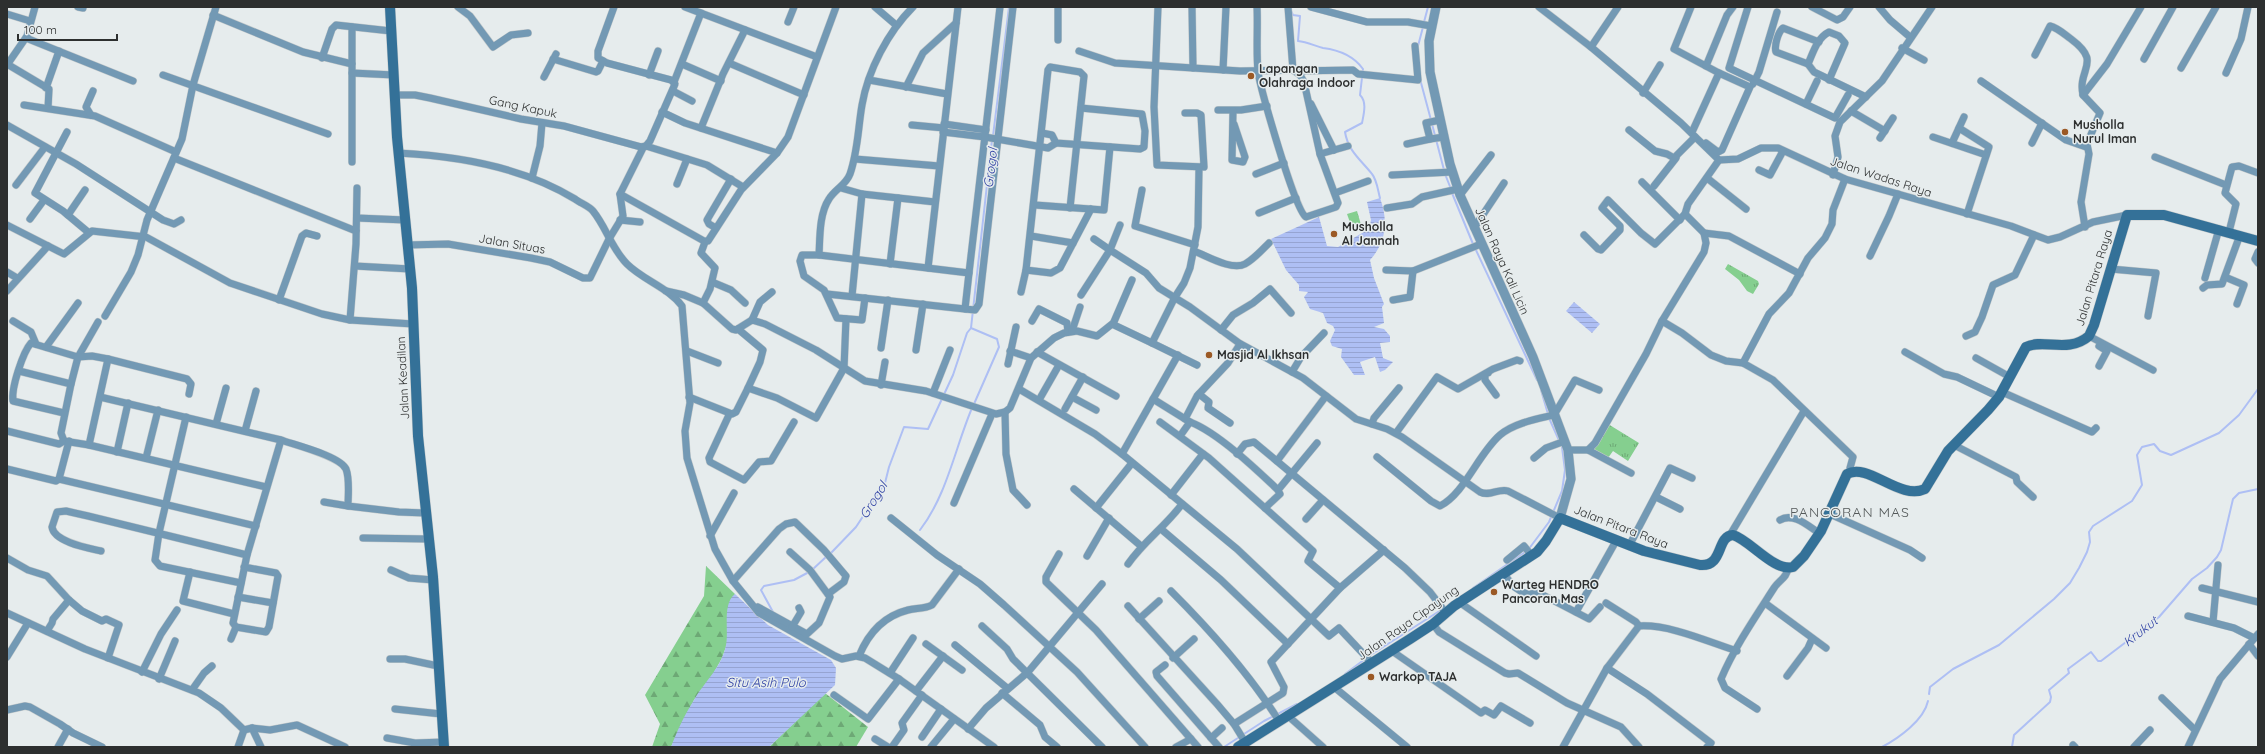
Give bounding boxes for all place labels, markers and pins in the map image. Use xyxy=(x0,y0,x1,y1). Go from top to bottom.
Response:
place label: Lapangan Olahraga Indoor xyxy=(1259,61,1355,90)
marker: Lapangan Olahraga Indoor xyxy=(1246,71,1256,81)
place label: Musholla Nurul Iman xyxy=(2073,117,2137,146)
marker: Musholla Nurul Iman xyxy=(2060,127,2070,137)
place label: Musholla Al Jannah xyxy=(1342,219,1399,248)
marker: Musholla Al Jannah xyxy=(1329,229,1339,239)
place label: Masjid Al Ikhsan xyxy=(1217,347,1309,362)
marker: Masjid Al Ikhsan xyxy=(1204,350,1214,360)
place label: Warteg HENDRO Pancoran Mas xyxy=(1502,577,1599,606)
marker: Warteg HENDRO Pancoran Mas xyxy=(1489,587,1499,597)
place label: Warkop TAJA xyxy=(1379,669,1457,684)
marker: Warkop TAJA xyxy=(1366,672,1376,682)

